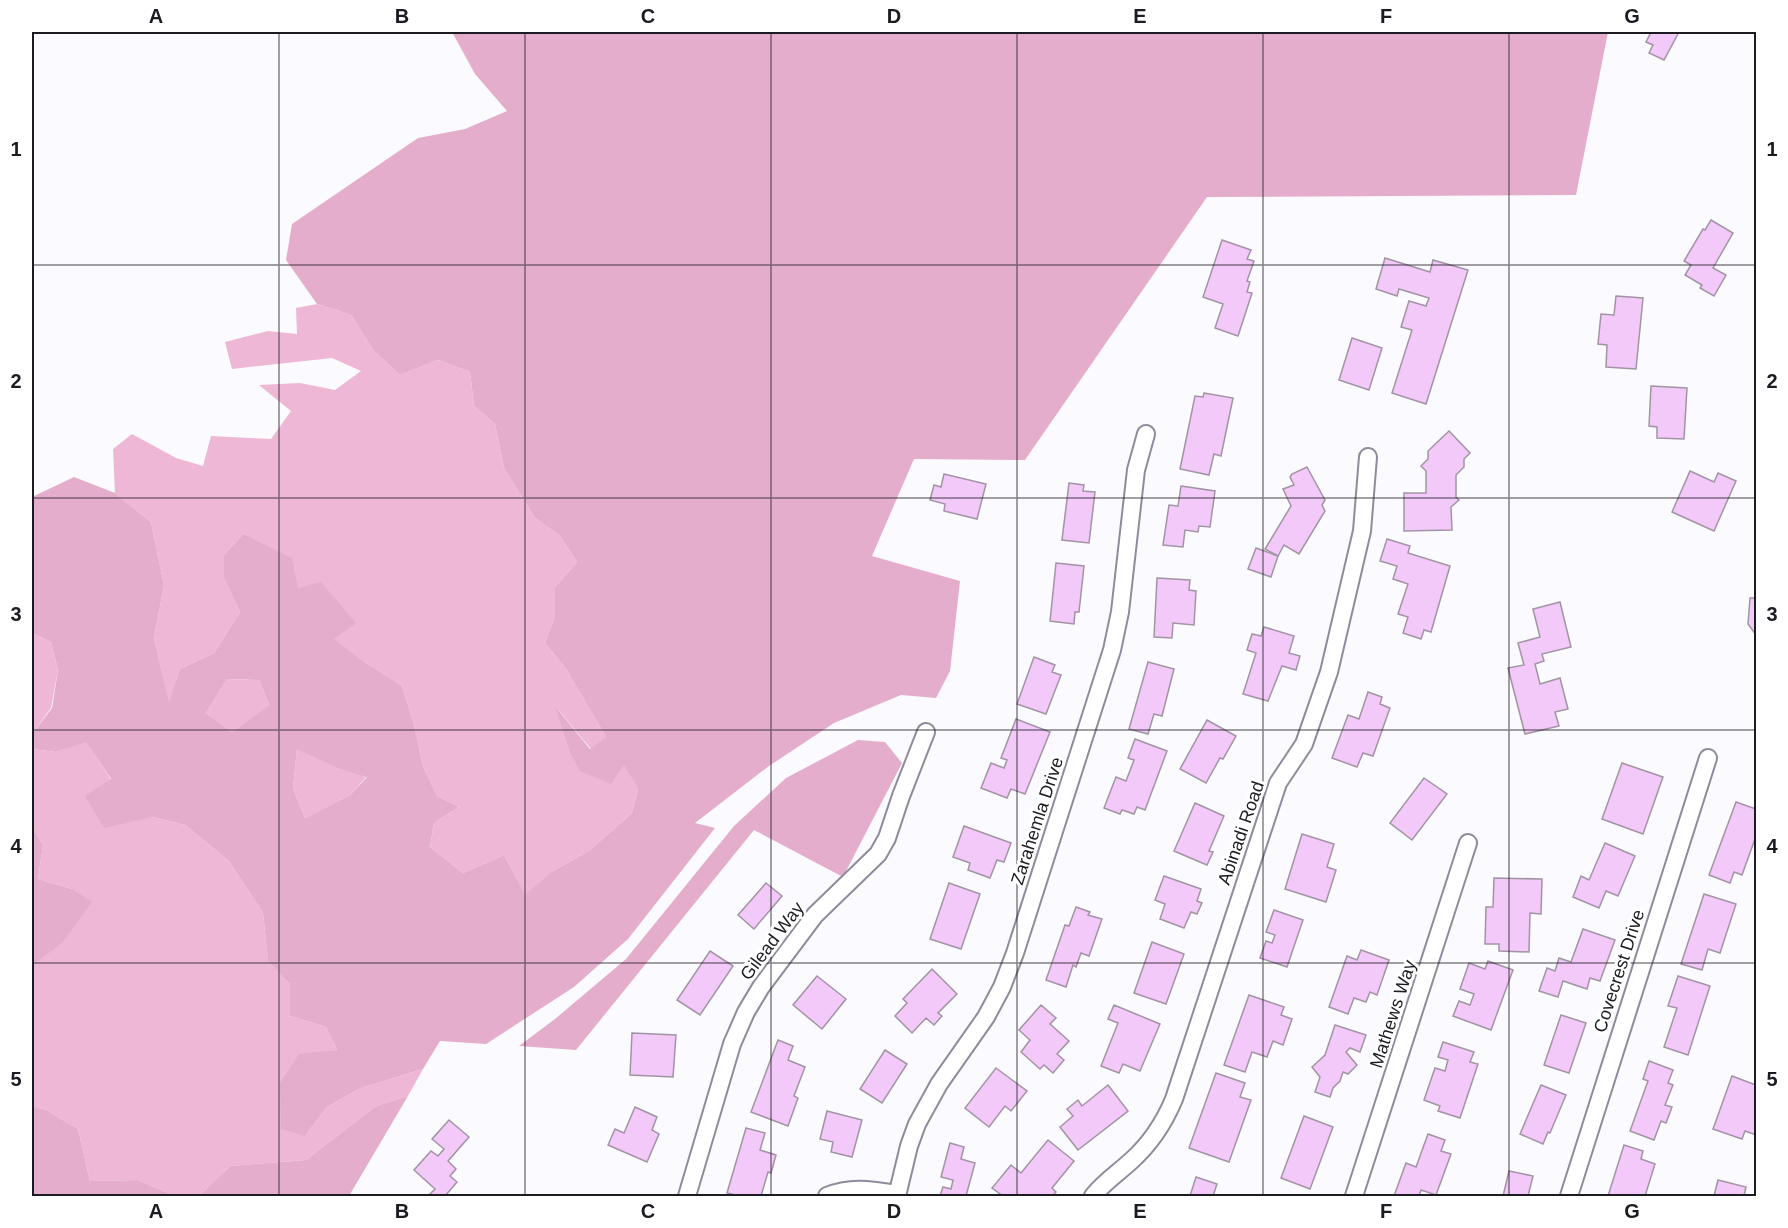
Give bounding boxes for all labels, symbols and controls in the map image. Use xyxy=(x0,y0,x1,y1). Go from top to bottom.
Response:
text: A xyxy=(149,5,163,27)
text: B xyxy=(395,5,409,27)
text: C xyxy=(641,5,655,27)
text: D xyxy=(887,5,901,27)
text: E xyxy=(1133,5,1147,27)
text: F xyxy=(1380,5,1392,27)
text: G xyxy=(1624,5,1640,27)
text: 1 xyxy=(10,138,22,160)
text: 1 xyxy=(1766,138,1778,160)
text: 2 xyxy=(10,370,22,392)
text: 2 xyxy=(1766,370,1778,392)
text: 3 xyxy=(10,603,22,625)
text: 3 xyxy=(1766,603,1778,625)
street label: Zarahemla Drive xyxy=(1007,755,1067,887)
street label: Abinadi Road xyxy=(1214,779,1268,887)
text: 4 xyxy=(10,835,22,857)
text: 4 xyxy=(1766,835,1778,857)
street label: Gilead Way xyxy=(736,898,808,984)
street label: Covecrest Drive xyxy=(1590,907,1648,1035)
street label: Mathews Way xyxy=(1366,957,1420,1071)
text: 5 xyxy=(10,1068,22,1090)
text: 5 xyxy=(1766,1068,1778,1090)
text: A xyxy=(149,1200,163,1222)
text: B xyxy=(395,1200,409,1222)
text: C xyxy=(641,1200,655,1222)
text: D xyxy=(887,1200,901,1222)
text: E xyxy=(1133,1200,1147,1222)
text: F xyxy=(1380,1200,1392,1222)
text: G xyxy=(1624,1200,1640,1222)

